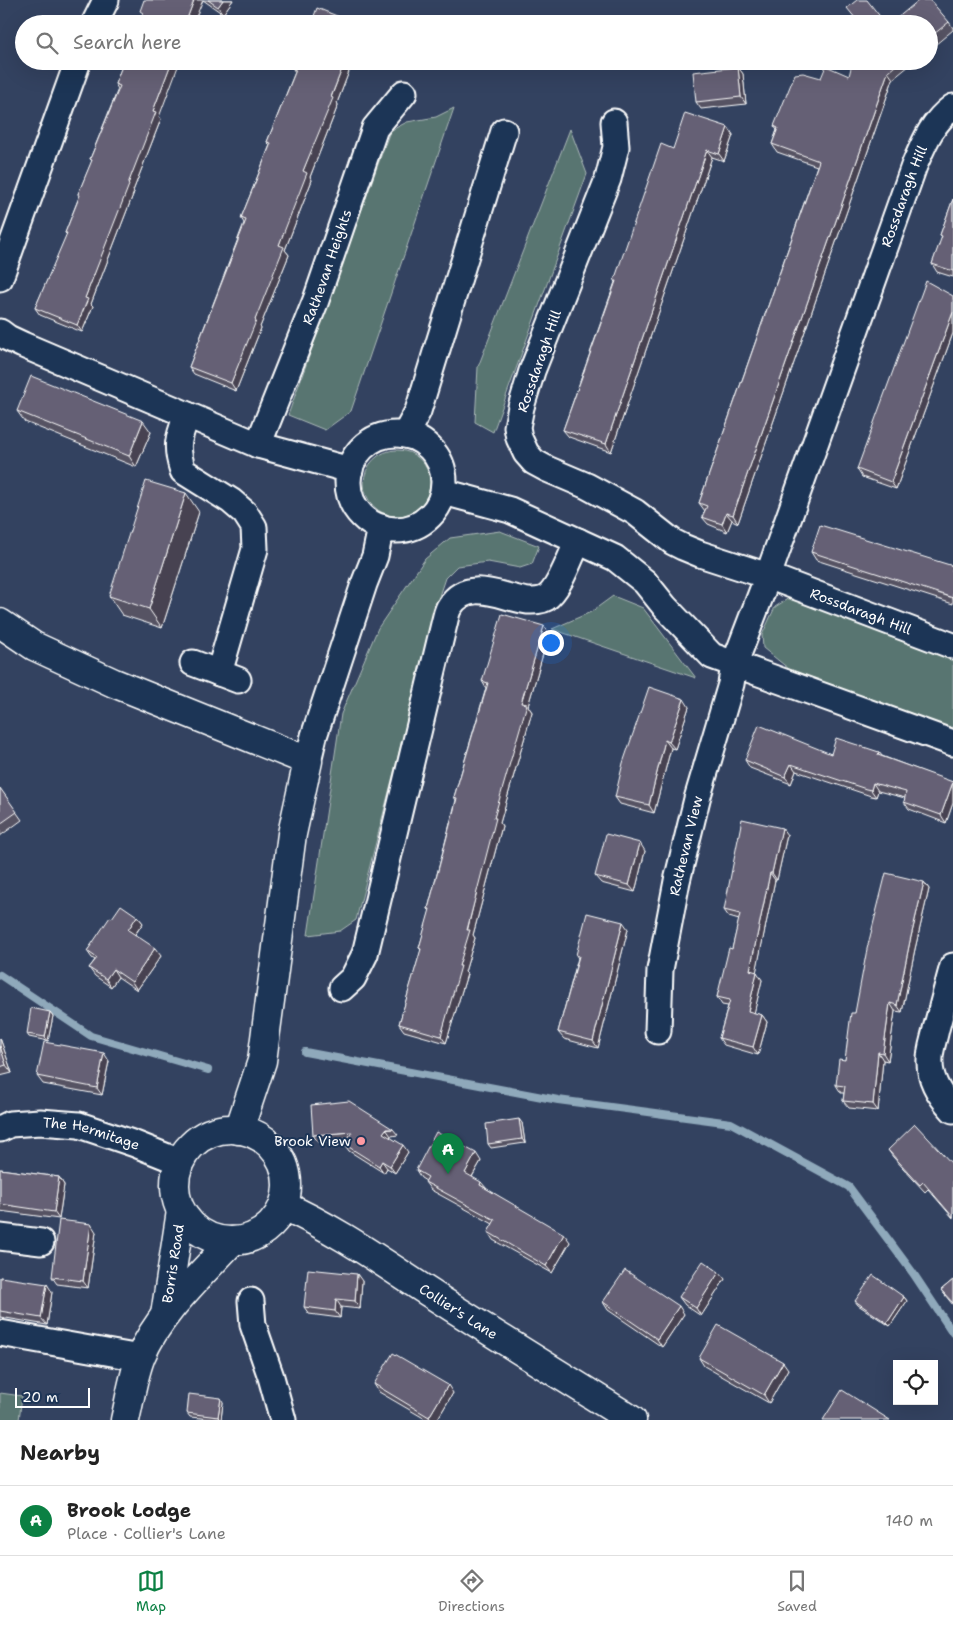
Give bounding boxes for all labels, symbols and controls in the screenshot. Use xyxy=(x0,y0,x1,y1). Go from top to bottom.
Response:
search box xyxy=(15,15,938,70)
icon: search xyxy=(33,29,61,57)
text: Search here xyxy=(73,30,182,55)
street label: Rossdaragh Hill xyxy=(877,142,931,249)
street label: Rathevan Heights xyxy=(298,207,355,327)
street label: Rossdaragh Hill xyxy=(513,307,565,414)
street label: Rossdaragh Hill xyxy=(808,584,915,639)
your location xyxy=(538,630,564,656)
street label: Rathevan View xyxy=(665,794,706,897)
street label: The Hermitage xyxy=(42,1113,143,1154)
place label: Brook View xyxy=(274,1132,351,1150)
pin: A xyxy=(432,1133,464,1174)
marker: Brook View xyxy=(355,1135,367,1147)
street label: Borris Road xyxy=(158,1223,188,1304)
street label: Collier's Lane xyxy=(416,1280,501,1343)
map controls xyxy=(893,1360,938,1405)
button: locate xyxy=(893,1360,938,1405)
scale bar xyxy=(15,1385,90,1408)
text: 20 m xyxy=(22,1388,58,1406)
text: Nearby xyxy=(20,1439,100,1467)
text: Brook Lodge xyxy=(67,1498,191,1523)
text: A xyxy=(30,1510,42,1531)
text: 140 m xyxy=(886,1510,933,1531)
text: Place · Collier's Lane xyxy=(67,1523,226,1544)
tab: Map xyxy=(136,1567,166,1615)
tab: Directions xyxy=(438,1567,505,1615)
tab: Saved xyxy=(777,1567,817,1615)

